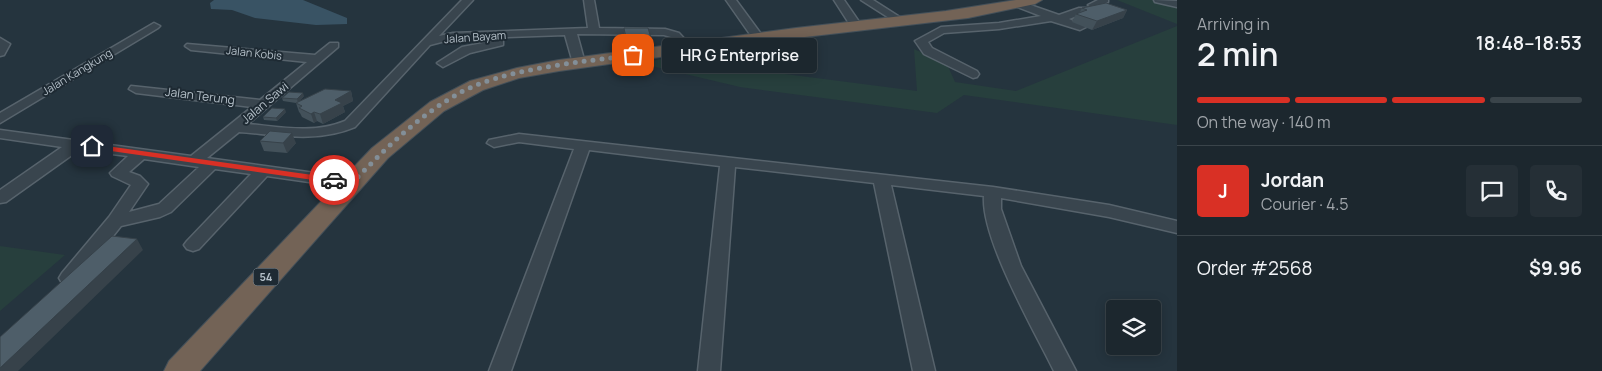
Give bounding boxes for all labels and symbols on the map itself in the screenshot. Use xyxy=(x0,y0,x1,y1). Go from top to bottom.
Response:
street label: Jalan Bayam xyxy=(443,27,506,46)
pin xyxy=(612,34,654,76)
callout: HR G Enterprise xyxy=(663,38,818,72)
street label: Jalan Kobis xyxy=(225,42,283,63)
street label: Jalan Kangkung xyxy=(39,45,115,98)
street label: Jalan Sawi xyxy=(237,78,292,127)
street label: Jalan Terung xyxy=(164,83,236,108)
pin xyxy=(71,125,113,167)
courier xyxy=(309,155,359,205)
road number: 54 xyxy=(254,268,278,286)

